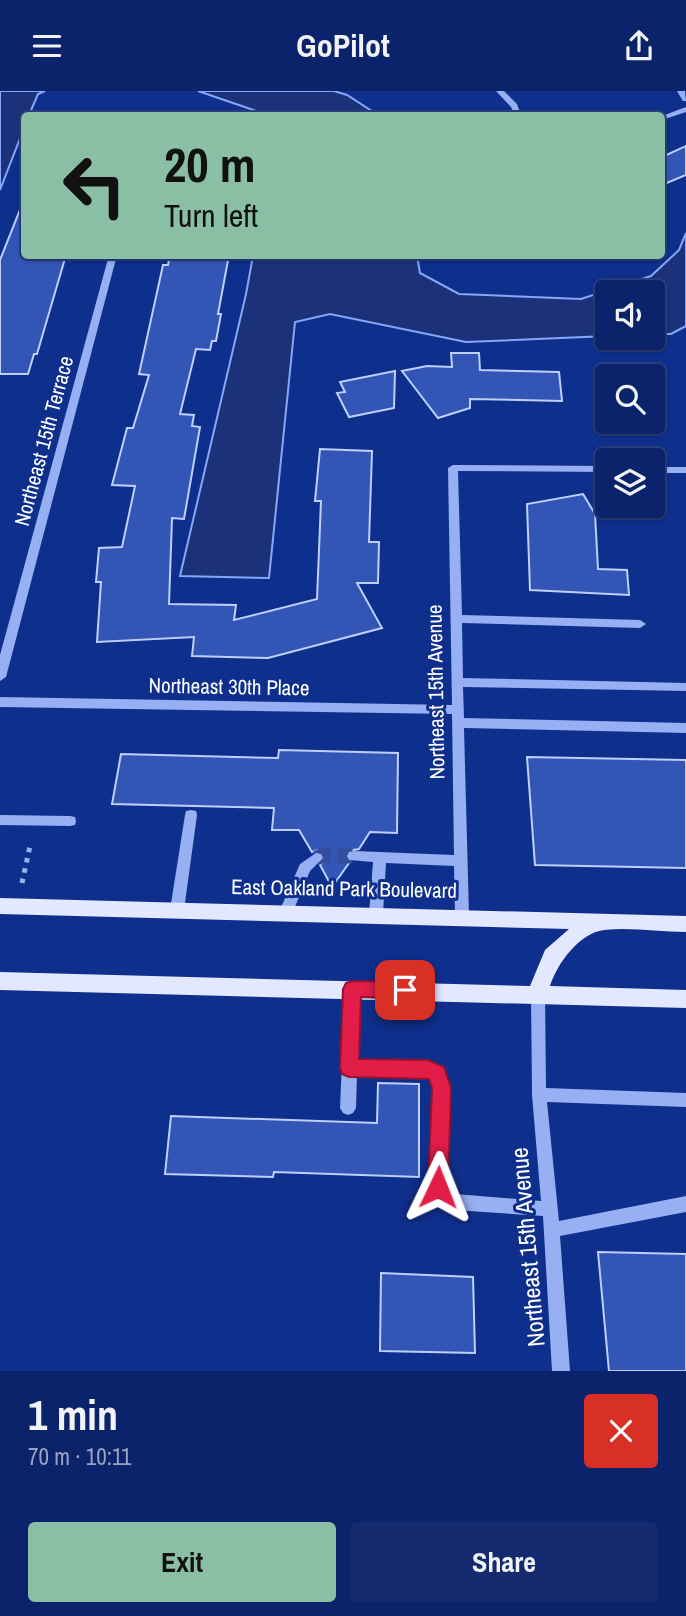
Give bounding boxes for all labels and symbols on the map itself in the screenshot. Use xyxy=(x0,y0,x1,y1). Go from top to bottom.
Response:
street label: Northeast 15th Terrace xyxy=(7,353,80,529)
street label: Northeast 15th Avenue xyxy=(419,604,452,780)
street label: Northeast 30th Place xyxy=(148,671,310,702)
street label: East Oakland Park Boulevard xyxy=(231,872,457,905)
pin xyxy=(375,960,435,1020)
street label: Northeast 15th Avenue xyxy=(502,1146,552,1348)
position arrow xyxy=(401,1150,475,1224)

